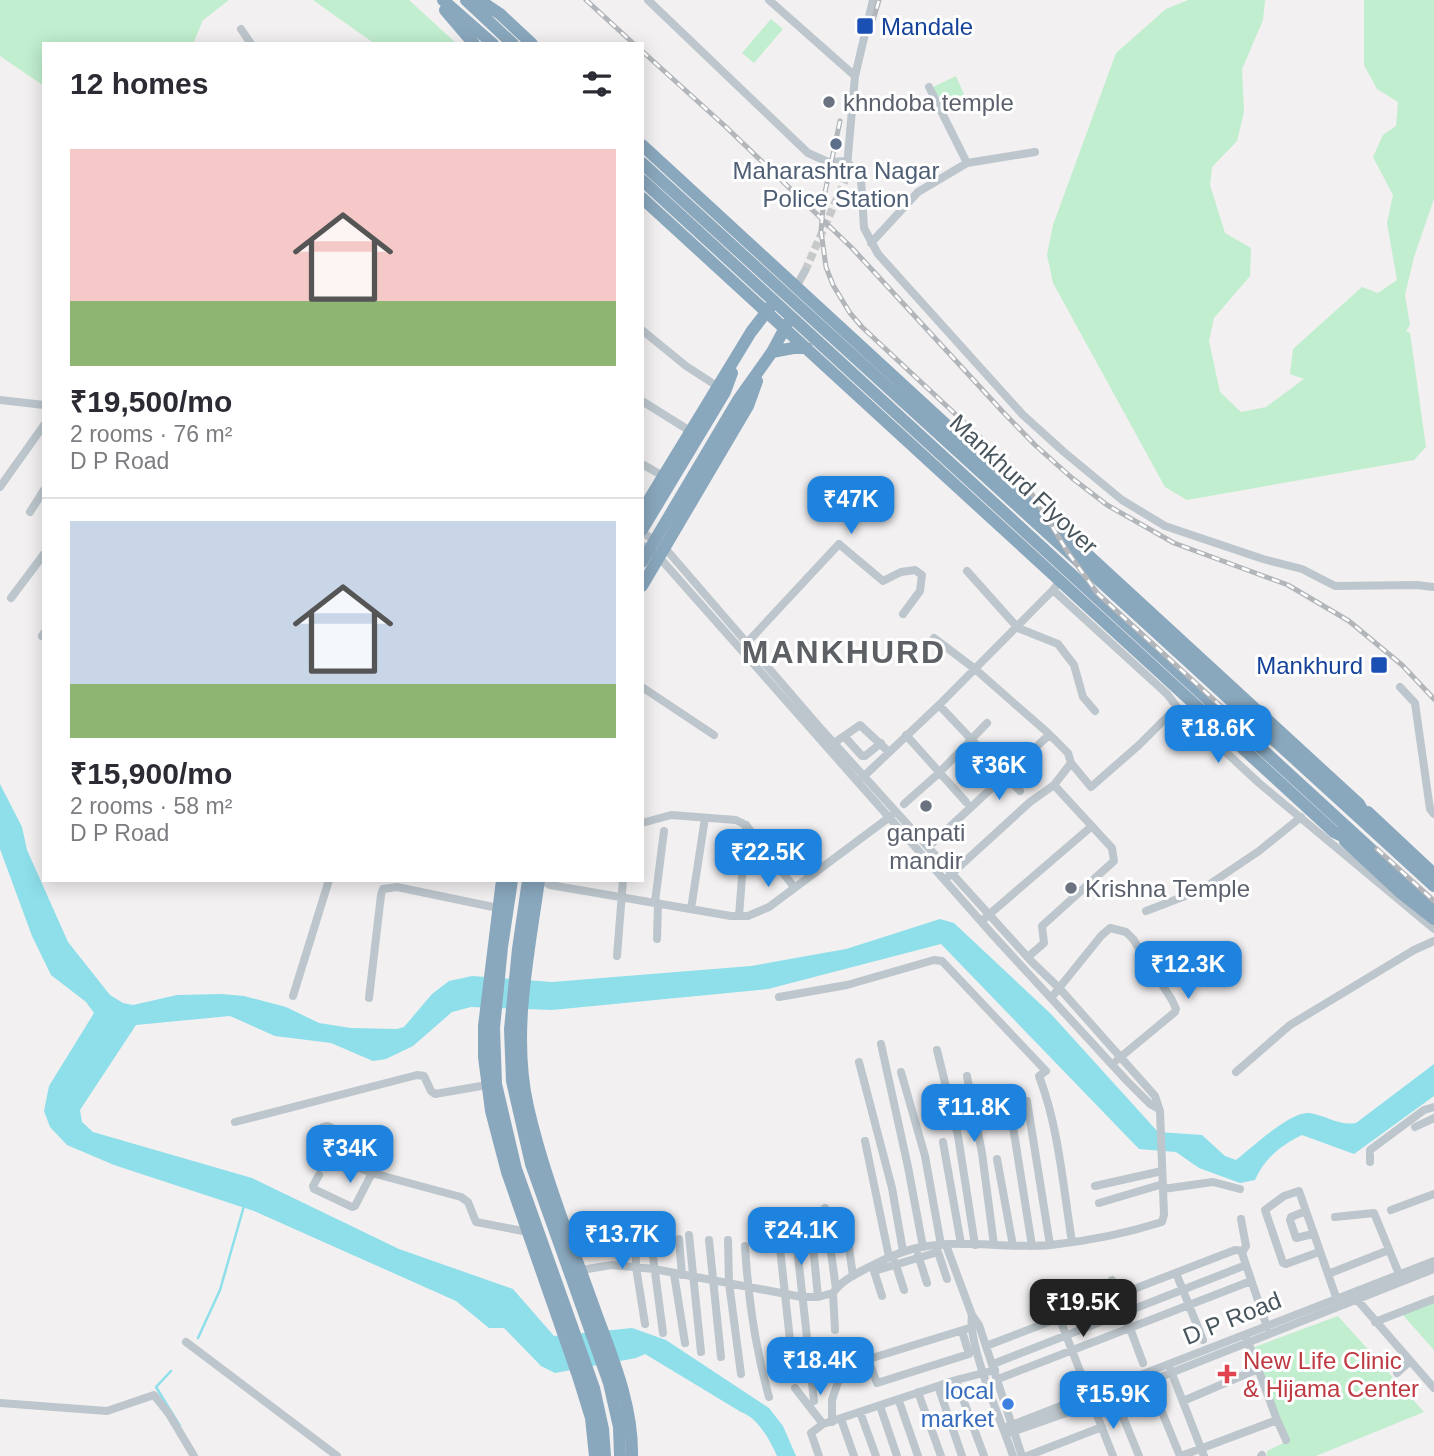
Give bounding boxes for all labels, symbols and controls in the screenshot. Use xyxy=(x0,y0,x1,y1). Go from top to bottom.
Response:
place label: Mandale xyxy=(881,13,973,40)
marker: Mandale xyxy=(855,16,875,36)
icon: filters xyxy=(578,65,616,103)
text: 12 homes xyxy=(70,67,208,100)
place label: khndoba temple xyxy=(843,89,1014,116)
marker: khndoba temple xyxy=(821,94,837,110)
marker: Maharashtra Nagar Police Station xyxy=(828,136,844,152)
place label: Maharashtra Nagar Police Station xyxy=(733,157,939,212)
icon: home xyxy=(280,194,406,320)
text: ₹19,500/mo xyxy=(70,385,232,418)
street label: Mankhurd Flyover xyxy=(945,409,1103,559)
text: 2 rooms · 76 m² xyxy=(70,421,232,447)
text: D P Road xyxy=(70,448,169,474)
pin: ₹47K xyxy=(810,476,892,536)
text: ₹47K xyxy=(823,486,879,512)
icon: home xyxy=(280,566,406,692)
district label: MANKHURD xyxy=(742,634,946,670)
place label: Mankhurd xyxy=(1256,652,1363,679)
marker: Mankhurd xyxy=(1369,655,1389,675)
pin: ₹18.6K xyxy=(1161,706,1275,765)
text: ₹18.6K xyxy=(1181,715,1255,741)
pin: ₹36K xyxy=(958,742,1040,802)
text: ₹36K xyxy=(971,752,1027,778)
text: ₹15,900/mo xyxy=(70,757,232,790)
text: 2 rooms · 58 m² xyxy=(70,793,232,819)
marker: ganpati mandir xyxy=(918,798,934,814)
place label: ganpati mandir xyxy=(887,819,965,874)
text: D P Road xyxy=(70,820,169,846)
pin: ₹22.5K xyxy=(711,830,825,889)
text: ₹22.5K xyxy=(731,839,805,865)
place label: Krishna Temple xyxy=(1085,875,1250,902)
marker: Krishna Temple xyxy=(1063,880,1079,896)
pin: ₹12.3K xyxy=(1131,942,1245,1001)
text: ₹12.3K xyxy=(1151,951,1225,977)
pin: ₹11.8K xyxy=(917,1084,1031,1144)
text: ₹11.8K xyxy=(937,1094,1011,1120)
pin: ₹34K xyxy=(309,1126,391,1185)
text: ₹34K xyxy=(322,1135,378,1161)
pin: ₹24.1K xyxy=(744,1208,858,1267)
pin: ₹13.7K xyxy=(565,1212,679,1271)
text: ₹24.1K xyxy=(764,1217,838,1243)
text: ₹13.7K xyxy=(585,1221,659,1247)
pin: ₹19.5K xyxy=(1026,1280,1140,1339)
street label: D P Road xyxy=(1179,1286,1285,1350)
text: ₹19.5K xyxy=(1046,1289,1120,1315)
pin: ₹18.4K xyxy=(763,1338,877,1397)
text: ₹18.4K xyxy=(783,1347,857,1373)
place label: New Life Clinic & Hijama Center xyxy=(1243,1347,1419,1402)
marker: New Life Clinic & Hijama Center xyxy=(1217,1364,1237,1384)
pin: ₹15.9K xyxy=(1056,1372,1170,1431)
place label: local market xyxy=(921,1377,994,1432)
text: ₹15.9K xyxy=(1076,1381,1150,1407)
marker: local market xyxy=(1000,1396,1016,1412)

